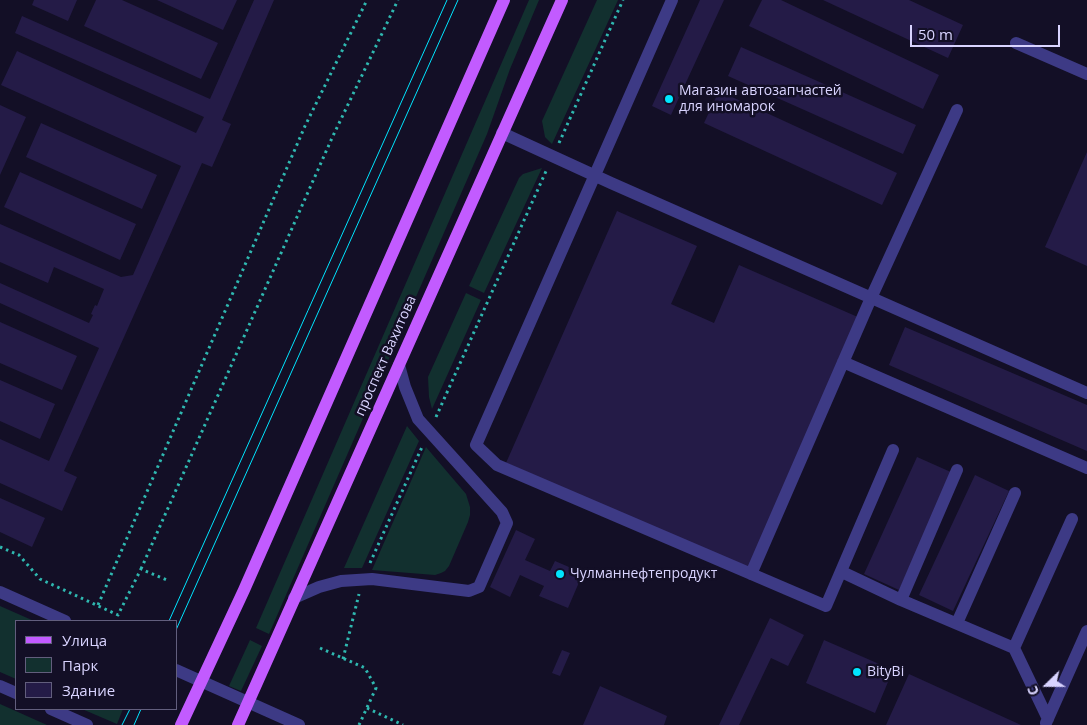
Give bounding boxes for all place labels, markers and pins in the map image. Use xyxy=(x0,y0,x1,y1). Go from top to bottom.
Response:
place label: Магазин автозапчастей для иномарок xyxy=(679,83,842,115)
marker: Магазин автозапчастей для иномарок xyxy=(663,93,675,105)
place label: Чулманнефтепродукт xyxy=(570,566,717,582)
marker: Чулманнефтепродукт xyxy=(554,568,566,580)
place label: BityBi xyxy=(867,664,904,680)
marker: BityBi xyxy=(851,666,863,678)

